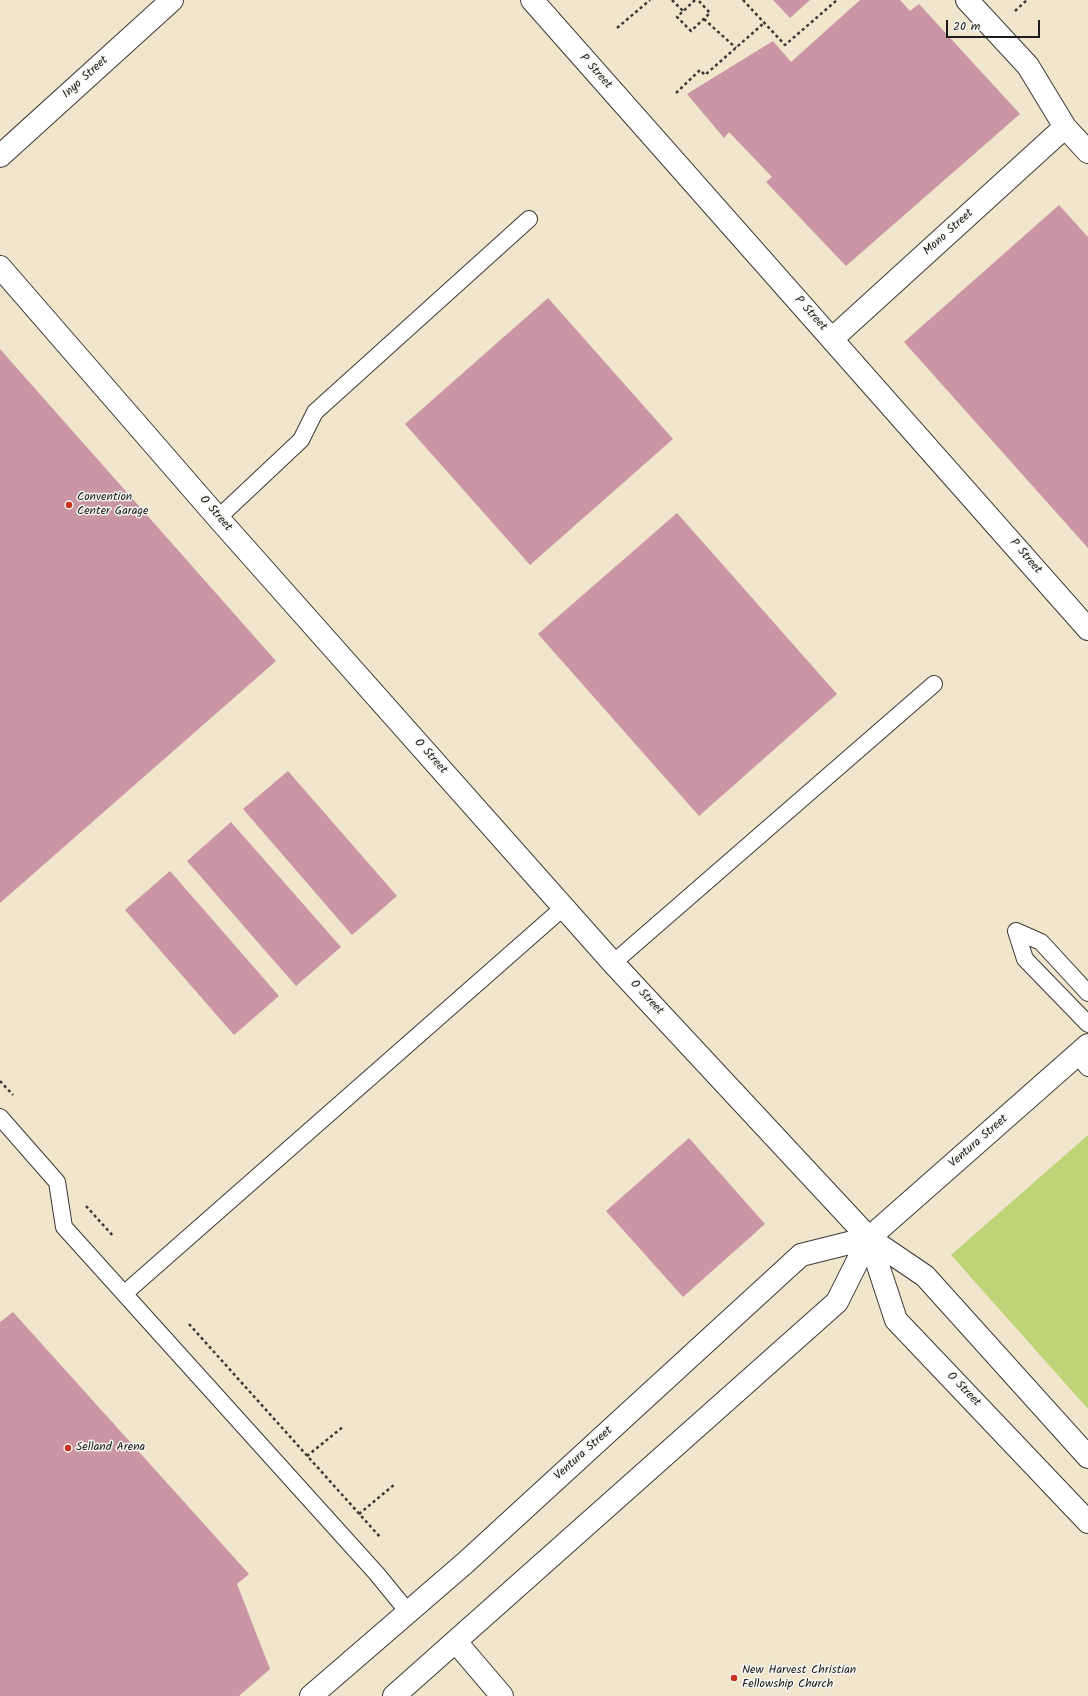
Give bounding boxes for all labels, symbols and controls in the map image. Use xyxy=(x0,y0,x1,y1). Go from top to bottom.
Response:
scale bar xyxy=(948,12,1042,38)
text: 20 m xyxy=(953,17,980,36)
street label: P Street xyxy=(576,52,614,92)
street label: Inyo Street xyxy=(60,54,112,102)
street label: Mono Street xyxy=(921,207,977,259)
street label: P Street xyxy=(791,294,829,334)
place label: Convention Center Garage xyxy=(77,491,148,519)
street label: O Street xyxy=(196,493,234,535)
marker: Convention Center Garage xyxy=(64,500,74,510)
street label: P Street xyxy=(1006,537,1044,577)
street label: O Street xyxy=(410,736,450,778)
street label: O Street xyxy=(626,978,666,1018)
street label: Ventura Street xyxy=(947,1112,1011,1172)
street label: O Street xyxy=(943,1370,983,1410)
street label: Ventura Street xyxy=(552,1424,616,1484)
place label: Selland Arena xyxy=(76,1441,145,1455)
marker: Selland Arena xyxy=(63,1443,73,1453)
place label: New Harvest Christian Fellowship Church xyxy=(742,1664,856,1692)
marker: New Harvest Christian Fellowship Church xyxy=(729,1673,739,1683)

